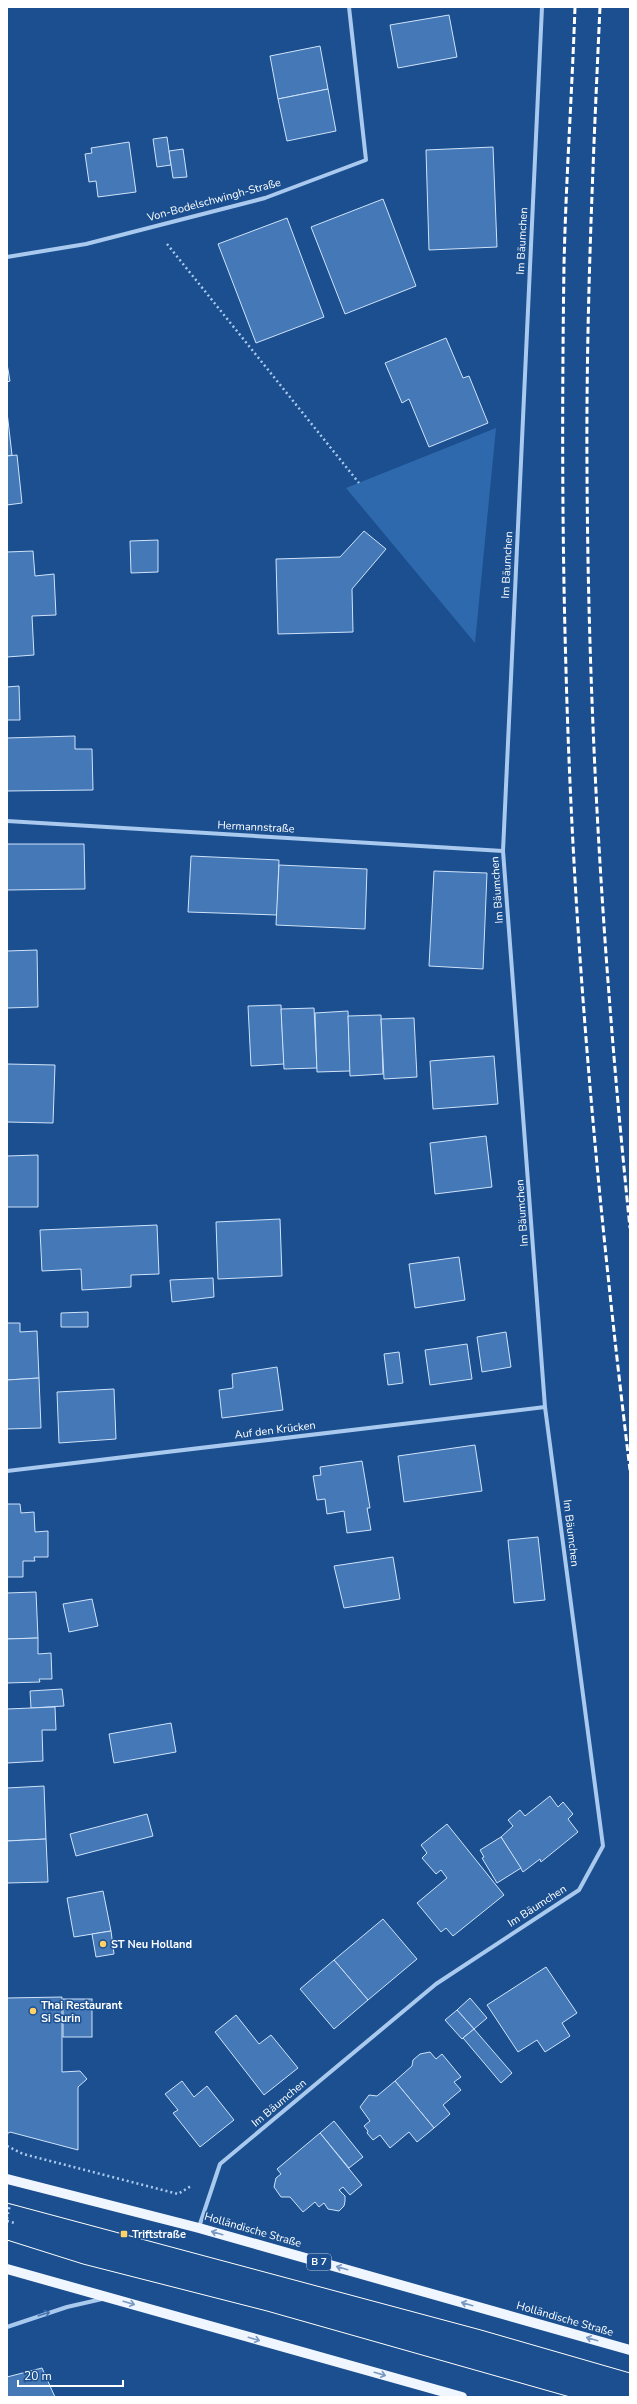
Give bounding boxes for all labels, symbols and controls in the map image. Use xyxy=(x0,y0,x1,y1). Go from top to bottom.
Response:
street label: Von-Bodelschwingh-Straße xyxy=(145,175,283,225)
street label: Im Bäumchen xyxy=(513,207,531,275)
street label: Im Bäumchen xyxy=(498,531,516,599)
street label: Hermannstraße xyxy=(217,817,295,837)
street label: Im Bäumchen xyxy=(487,856,507,924)
street label: Im Bäumchen xyxy=(512,1179,532,1247)
street label: Auf den Krücken xyxy=(234,1418,316,1442)
street label: Im Bäumchen xyxy=(559,1499,583,1567)
street label: Im Bäumchen xyxy=(505,1881,569,1931)
place label: ST Neu Holland xyxy=(111,1937,192,1952)
marker: ST Neu Holland xyxy=(98,1939,108,1949)
place label: Thai Restaurant Si Surin xyxy=(41,1998,123,2026)
marker: Thai Restaurant Si Surin xyxy=(28,2006,38,2016)
street label: Im Bäumchen xyxy=(248,2076,310,2130)
street label: Holländische Straße xyxy=(203,2209,303,2251)
place label: Triftstraße xyxy=(132,2227,186,2242)
marker: Triftstraße xyxy=(119,2229,129,2239)
one-way arrow xyxy=(211,2229,224,2236)
road number: B 7 xyxy=(307,2254,331,2270)
one-way arrow xyxy=(336,2264,349,2271)
street label: Holländische Straße xyxy=(515,2298,615,2340)
one-way arrow xyxy=(122,2300,135,2308)
one-way arrow xyxy=(461,2300,474,2307)
one-way arrow xyxy=(37,2310,50,2317)
one-way arrow xyxy=(586,2335,599,2342)
one-way arrow xyxy=(248,2336,261,2343)
scale bar xyxy=(18,2362,123,2388)
text: 20 m xyxy=(24,2368,52,2384)
one-way arrow xyxy=(373,2371,386,2378)

